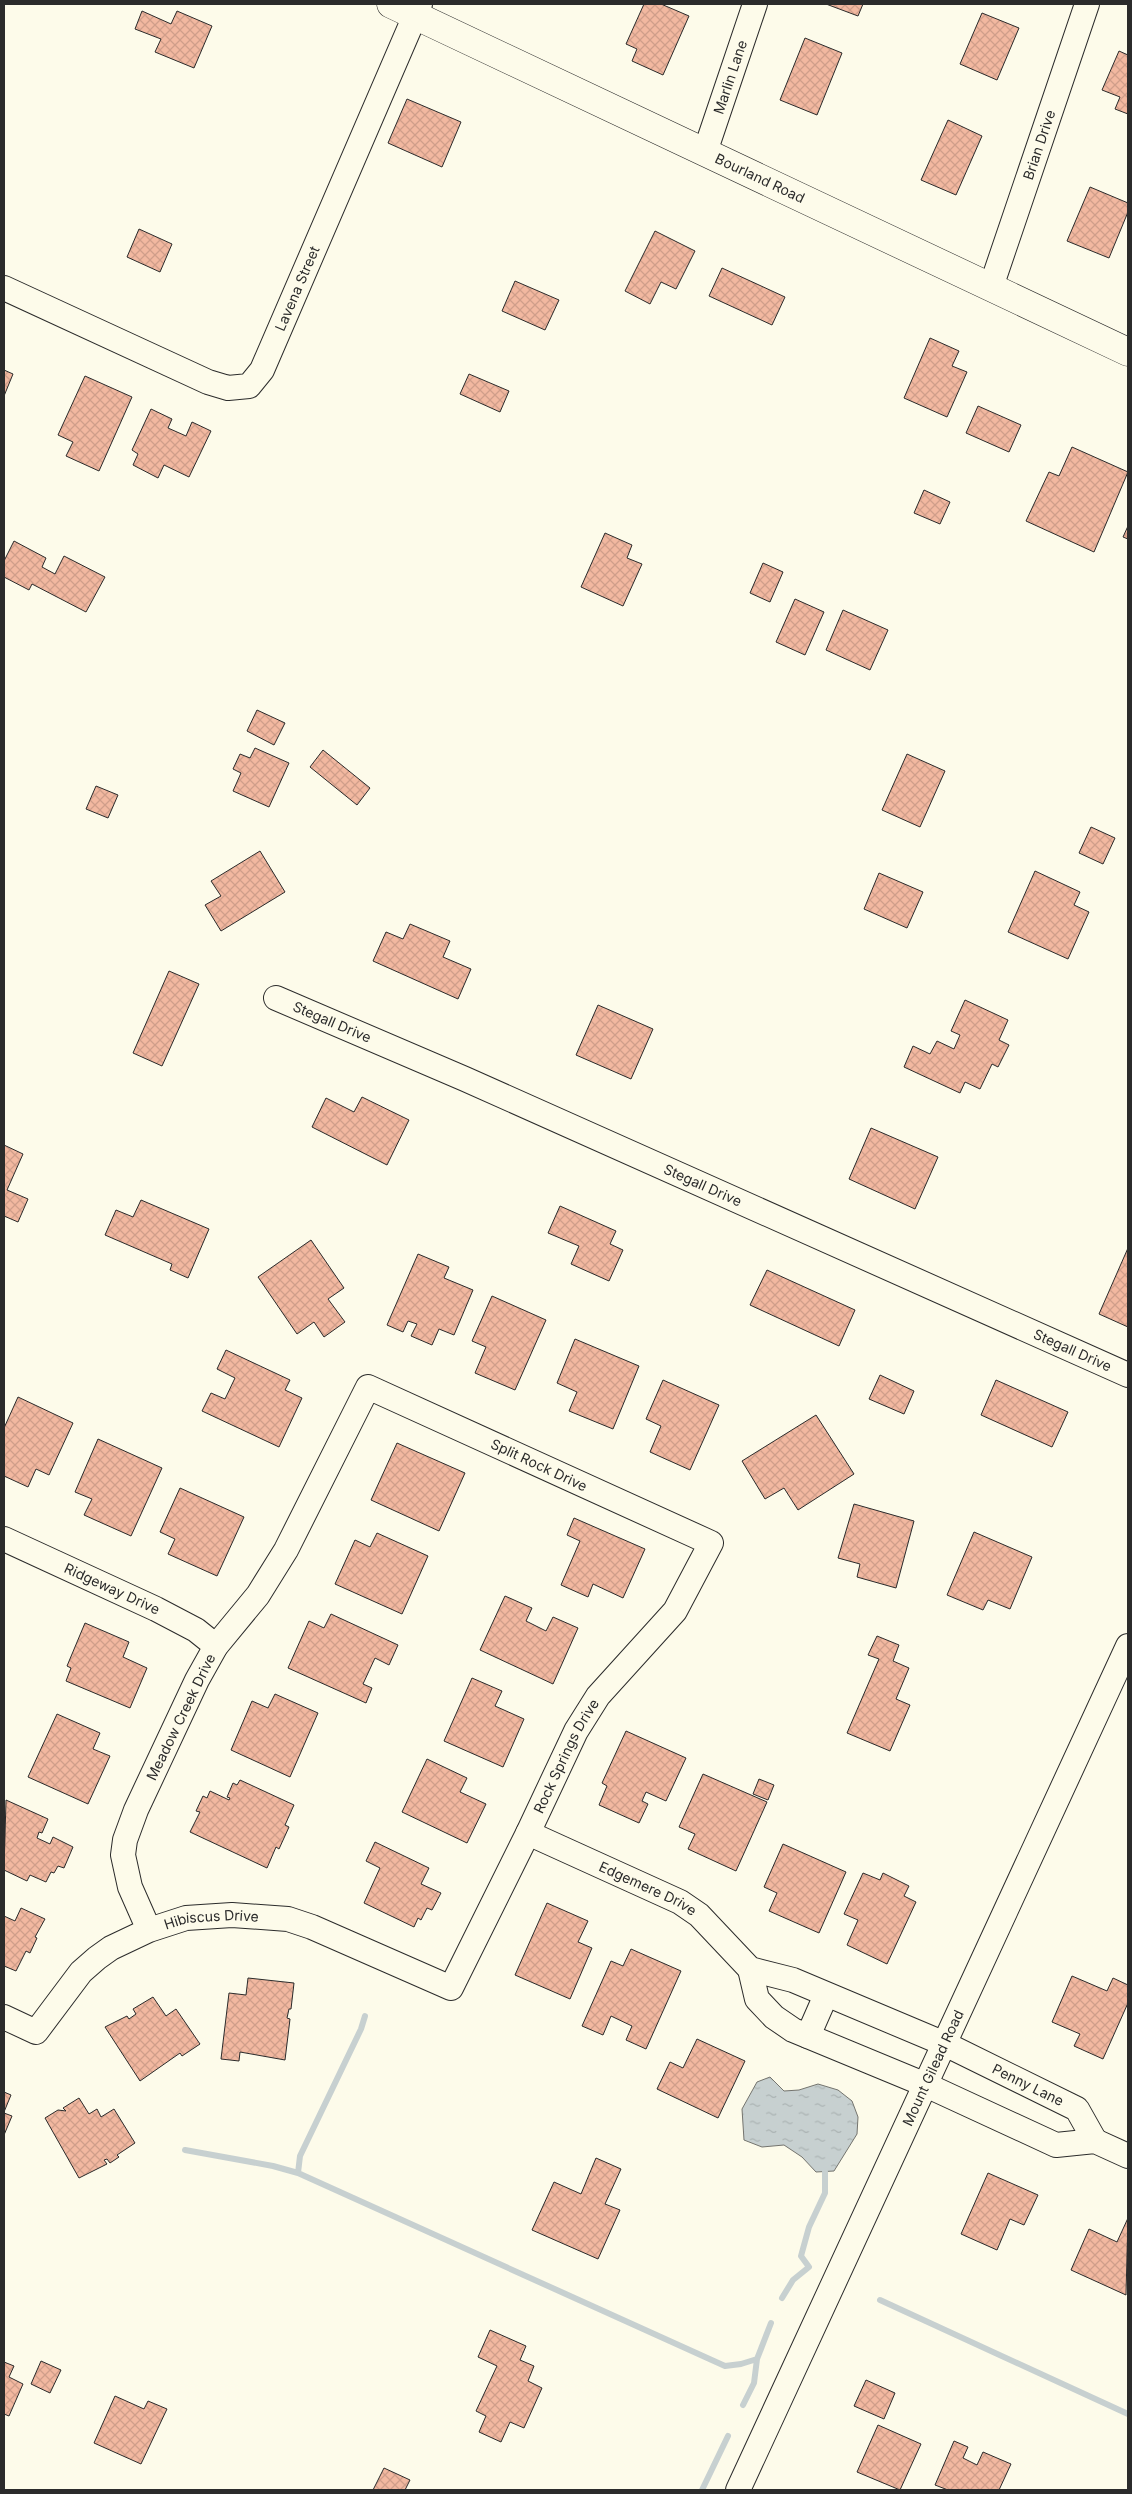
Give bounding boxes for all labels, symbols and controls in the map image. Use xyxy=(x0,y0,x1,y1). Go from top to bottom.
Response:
street label: Marlin Lane xyxy=(709,38,750,116)
street label: Brian Drive xyxy=(1019,108,1058,182)
street label: Bourland Road xyxy=(713,149,808,206)
street label: Lavena Street xyxy=(271,243,323,333)
street label: Stegall Drive xyxy=(291,997,374,1046)
street label: Stegall Drive xyxy=(661,1160,745,1209)
street label: Stegall Drive xyxy=(1031,1325,1114,1375)
street label: Split Rock Drive xyxy=(488,1435,590,1494)
street label: Ridgeway Drive xyxy=(62,1559,163,1618)
street label: Meadow Creek Drive xyxy=(142,1651,219,1783)
street label: Rock Springs Drive xyxy=(530,1696,602,1816)
street label: Edgemere Drive xyxy=(597,1857,700,1919)
street label: Hibiscus Drive xyxy=(162,1906,259,1933)
street label: Mount Gilead Road xyxy=(898,2007,967,2128)
street label: Penny Lane xyxy=(990,2060,1067,2109)

